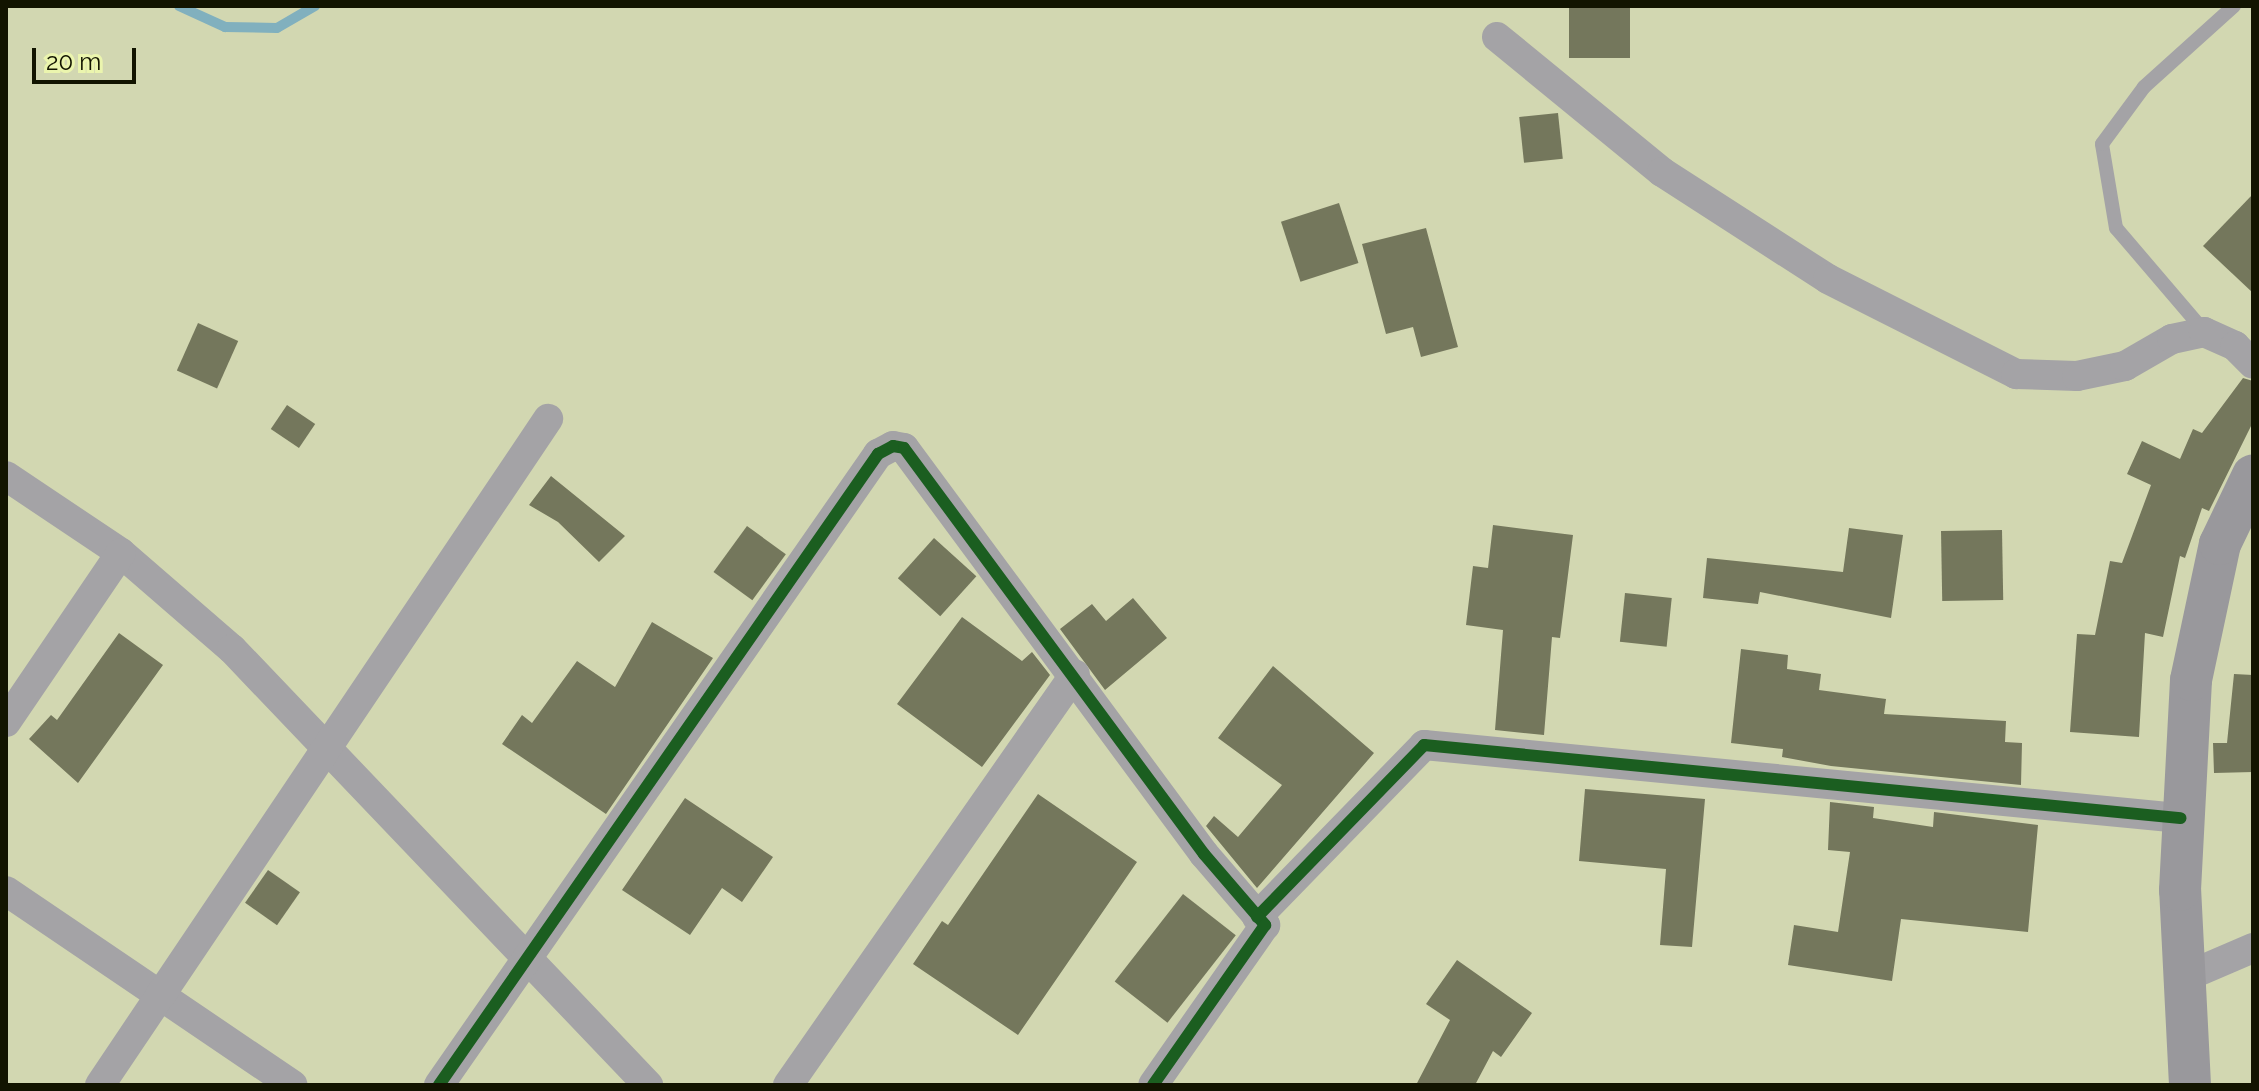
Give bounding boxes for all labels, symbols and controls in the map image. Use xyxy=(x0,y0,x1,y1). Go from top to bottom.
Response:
scale bar xyxy=(36,32,140,82)
text: 20 m xyxy=(46,47,101,76)

